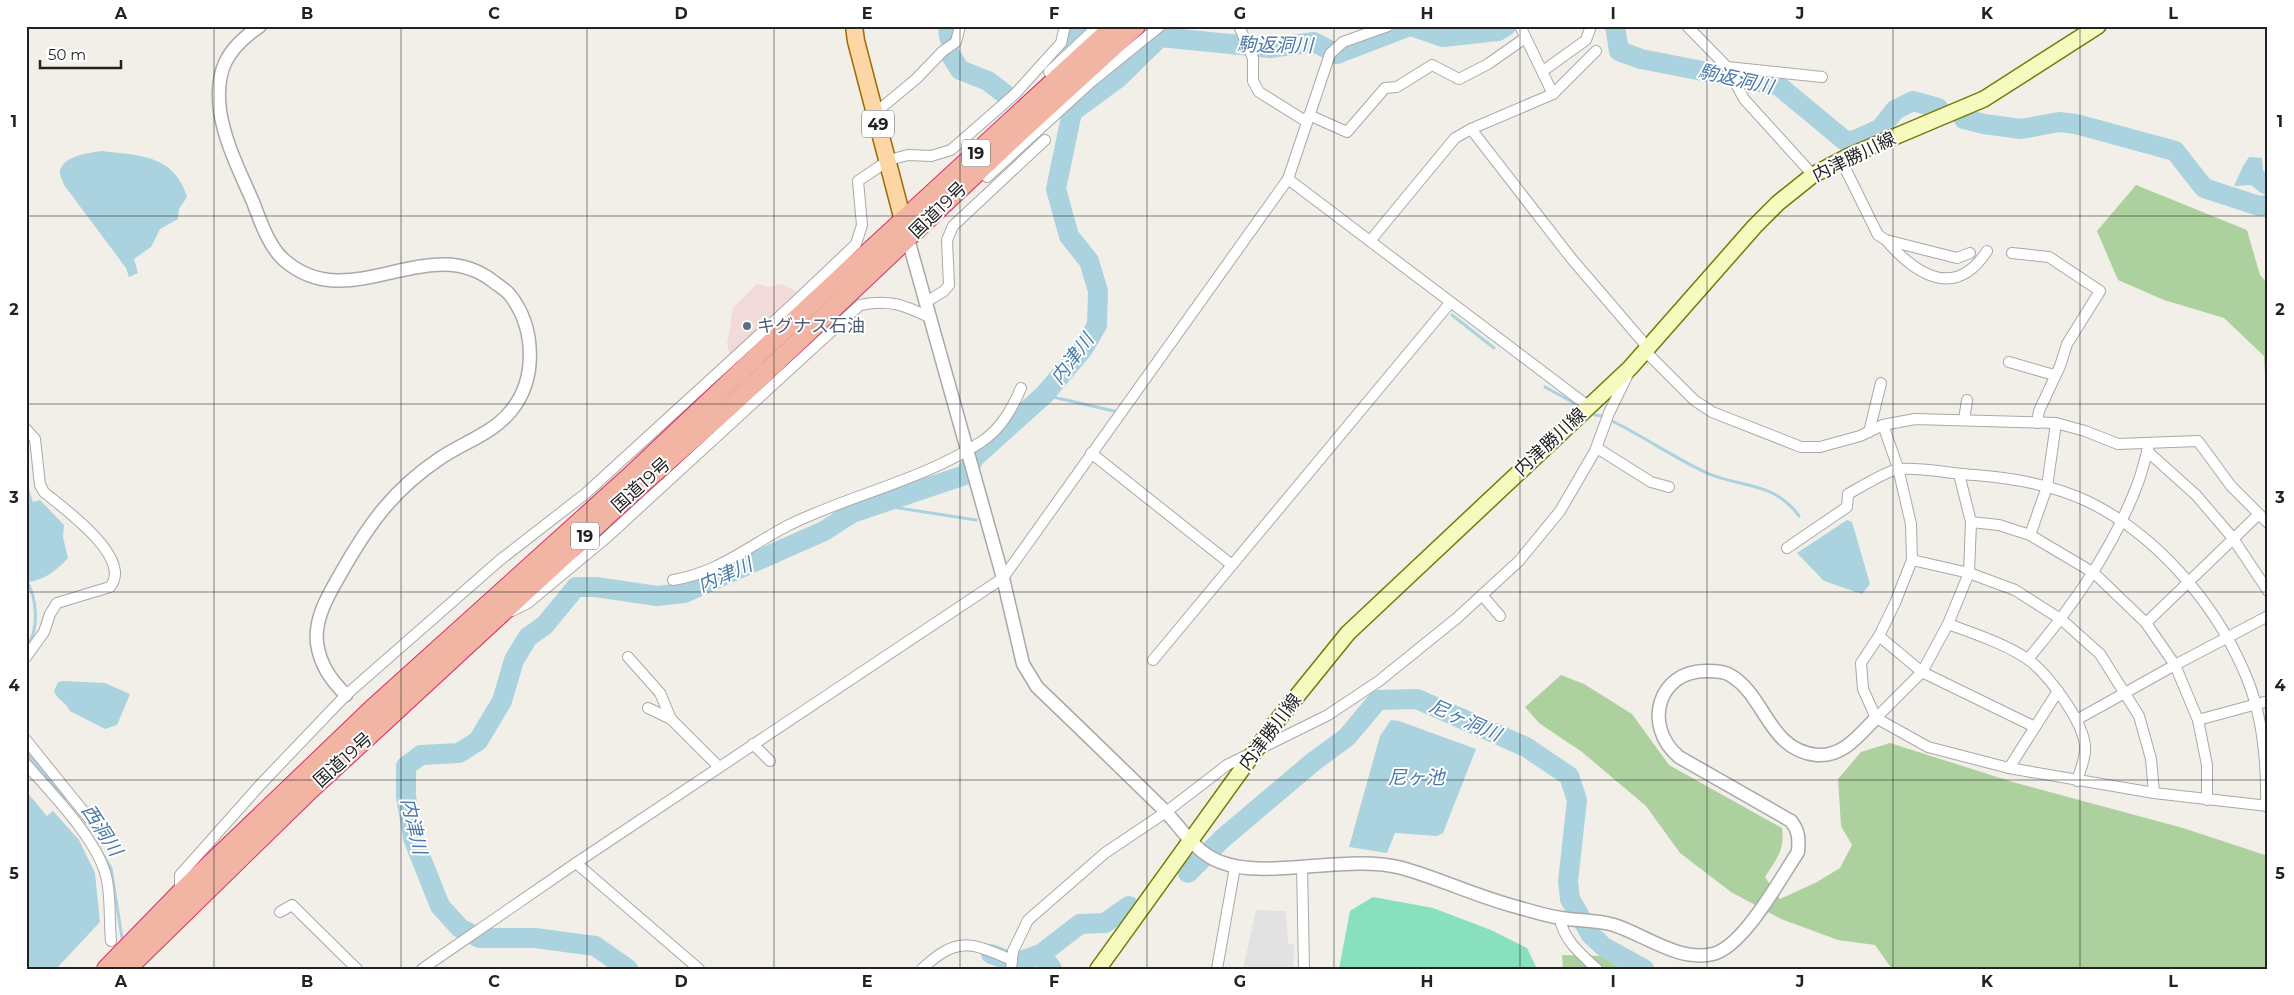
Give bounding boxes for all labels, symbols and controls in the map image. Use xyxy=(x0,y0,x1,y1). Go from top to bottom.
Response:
text: A xyxy=(114,4,128,23)
text: B xyxy=(301,4,313,23)
text: C xyxy=(488,4,500,23)
text: D xyxy=(674,4,688,23)
text: E xyxy=(862,4,872,23)
text: F xyxy=(1049,4,1059,23)
text: G xyxy=(1234,4,1246,23)
text: H xyxy=(1421,4,1433,23)
text: I xyxy=(1610,4,1616,23)
text: J xyxy=(1795,4,1804,23)
text: K xyxy=(1981,4,1994,23)
text: L xyxy=(2168,4,2178,23)
water label: 駒返洞川 xyxy=(1237,33,1315,57)
scale bar xyxy=(40,38,121,70)
text: 50 m xyxy=(48,45,86,64)
water label: 駒返洞川 xyxy=(1696,59,1778,99)
road number: 49 xyxy=(862,110,894,138)
text: 1 xyxy=(11,112,17,131)
text: 1 xyxy=(2277,112,2283,131)
street label: 内津勝川線 xyxy=(1809,127,1899,187)
road number: 19 xyxy=(962,140,990,167)
street label: 国道19号 xyxy=(905,177,971,243)
text: 2 xyxy=(9,300,19,319)
text: 2 xyxy=(2275,300,2285,319)
place label: キグナス石油 xyxy=(757,315,865,337)
marker: キグナス石油 xyxy=(741,320,753,332)
water label: 内津川 xyxy=(1046,328,1100,389)
street label: 内津勝川線 xyxy=(1510,403,1590,481)
street label: 国道19号 xyxy=(607,453,675,517)
text: 3 xyxy=(8,488,19,507)
text: 3 xyxy=(2274,488,2285,507)
road number: 19 xyxy=(571,522,599,550)
water label: 内津川 xyxy=(694,552,758,597)
text: 4 xyxy=(8,676,20,695)
text: 4 xyxy=(2274,676,2286,695)
street label: 内津勝川線 xyxy=(1234,689,1306,775)
water label: 尼ヶ洞川 xyxy=(1426,694,1506,747)
street label: 国道19号 xyxy=(309,728,377,792)
water label: 尼ヶ池 xyxy=(1387,766,1446,789)
water label: 内津川 xyxy=(396,796,432,858)
water label: 西洞川 xyxy=(77,800,128,862)
text: 5 xyxy=(9,864,19,883)
text: 5 xyxy=(2275,864,2285,883)
text: A xyxy=(114,972,128,991)
text: B xyxy=(301,972,313,991)
text: C xyxy=(488,972,500,991)
text: D xyxy=(674,972,688,991)
text: E xyxy=(862,972,872,991)
text: F xyxy=(1049,972,1059,991)
text: G xyxy=(1234,972,1246,991)
text: H xyxy=(1421,972,1433,991)
text: I xyxy=(1610,972,1616,991)
text: J xyxy=(1795,972,1804,991)
text: K xyxy=(1981,972,1994,991)
text: L xyxy=(2168,972,2178,991)

